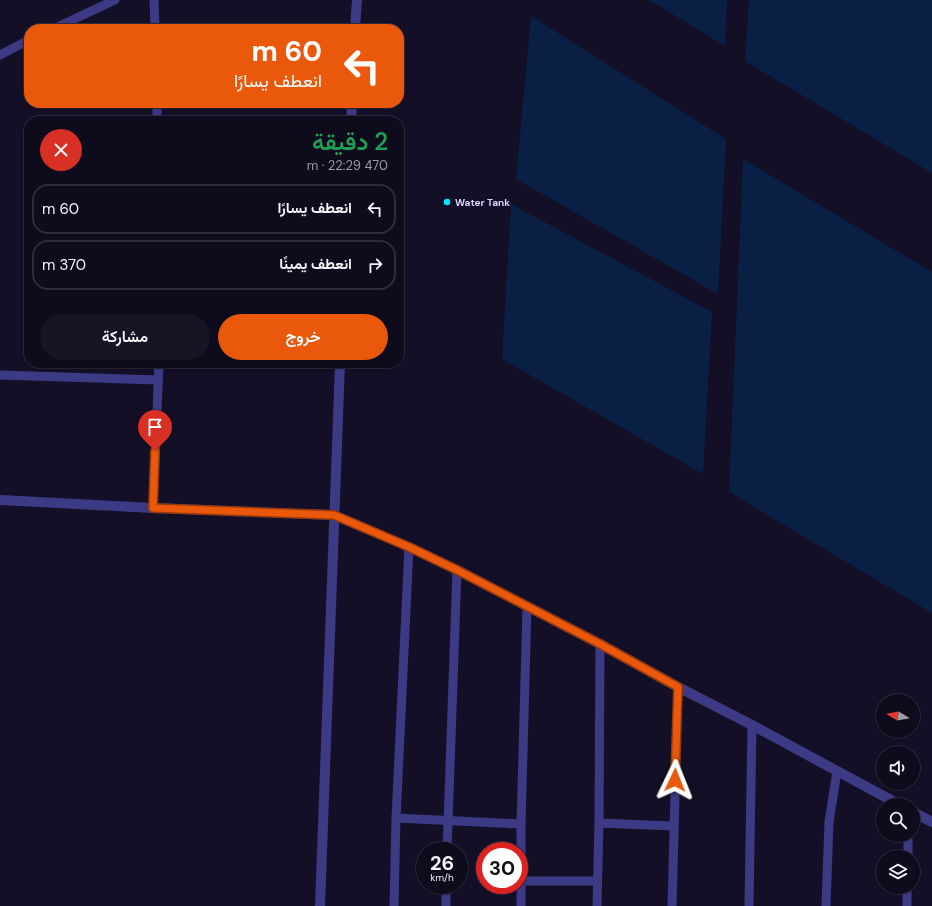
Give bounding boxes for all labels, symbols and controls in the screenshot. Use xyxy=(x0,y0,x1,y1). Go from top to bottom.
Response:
text: 60 m xyxy=(252,33,322,70)
icon: left xyxy=(336,40,388,92)
text: انعطف يسارًا xyxy=(234,69,322,93)
text: 2 دقيقة xyxy=(312,126,388,157)
button: close xyxy=(40,129,82,171)
text: 470 m · 22:29 xyxy=(307,157,388,174)
place label: Water Tank xyxy=(455,196,510,209)
marker: Water Tank xyxy=(442,197,452,207)
text: انعطف يسارًا xyxy=(277,198,352,218)
icon: left xyxy=(364,198,386,220)
text: 60 m xyxy=(42,199,79,219)
text: انعطف يمينًا xyxy=(279,254,352,274)
icon: right xyxy=(364,254,386,276)
text: 370 m xyxy=(42,255,86,275)
button: مشاركة xyxy=(40,314,210,360)
button: خروج xyxy=(218,314,388,360)
pin xyxy=(138,410,172,451)
icon: arrive xyxy=(144,416,166,438)
north arrow xyxy=(876,694,920,738)
map controls xyxy=(876,694,920,894)
button: sound xyxy=(876,746,920,790)
position arrow xyxy=(654,759,696,801)
button: search xyxy=(876,798,920,842)
speed limit sign: 30 xyxy=(476,842,528,894)
text: 26 xyxy=(430,850,454,876)
button: layers xyxy=(876,850,920,894)
text: km/h xyxy=(430,871,454,884)

